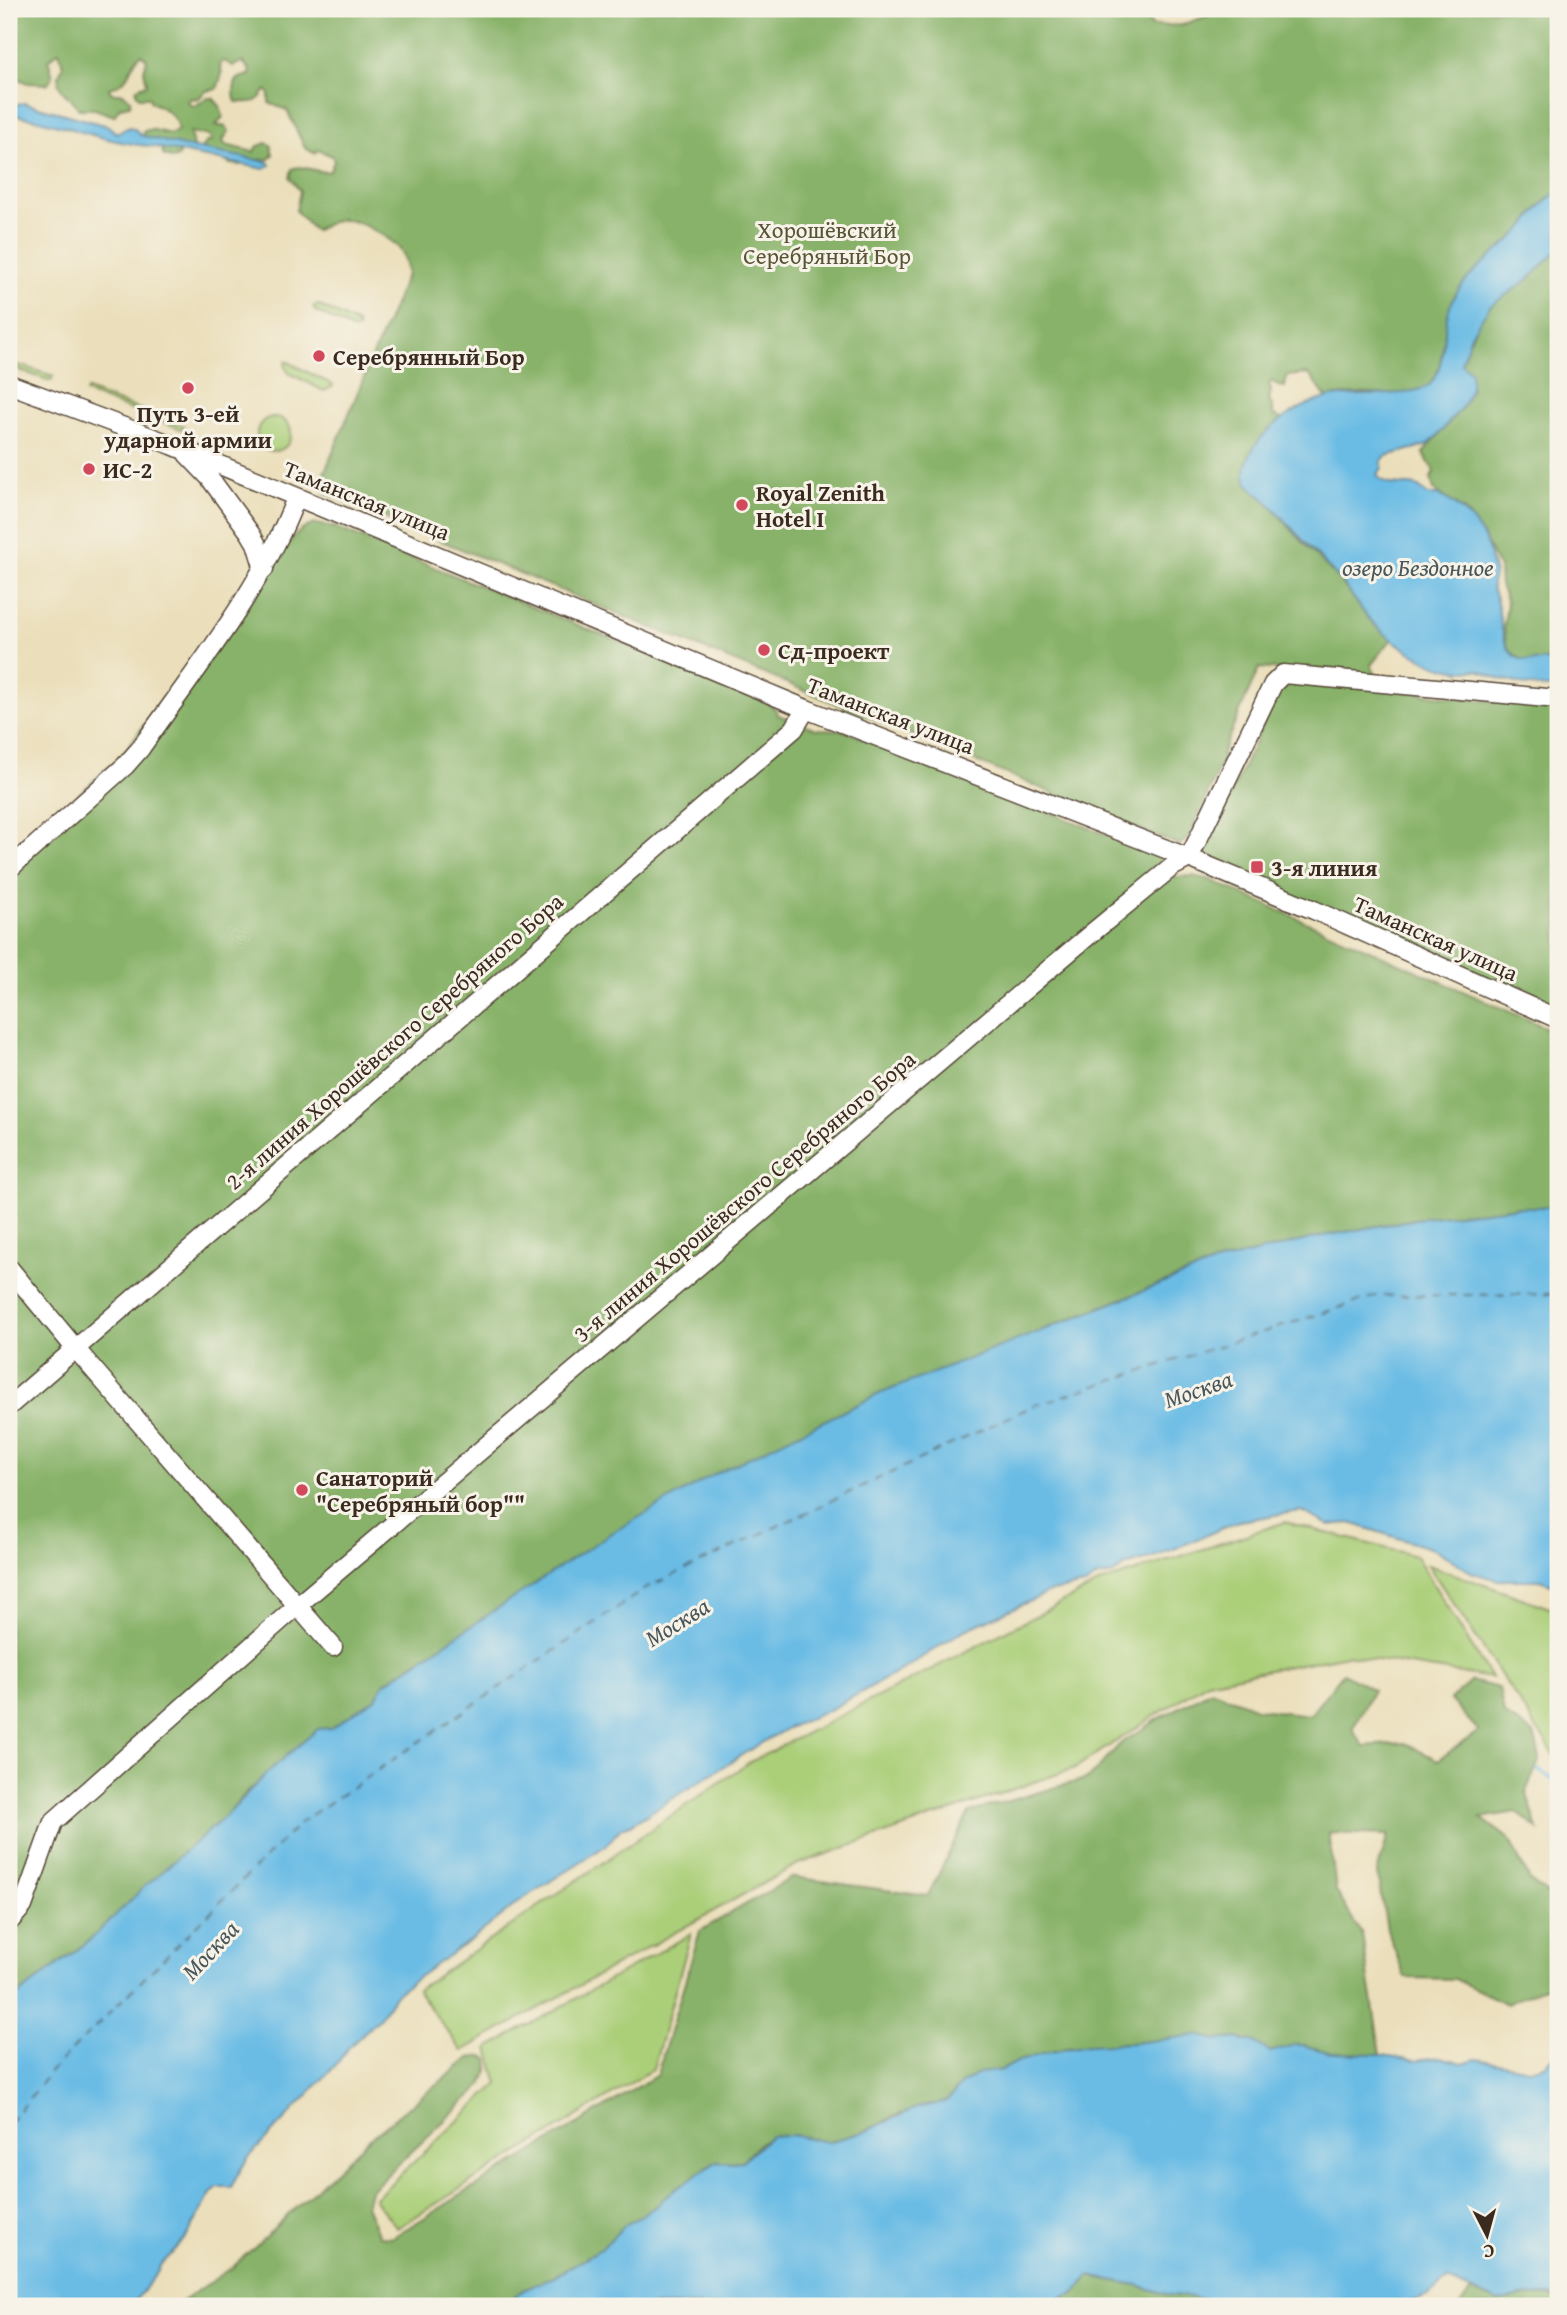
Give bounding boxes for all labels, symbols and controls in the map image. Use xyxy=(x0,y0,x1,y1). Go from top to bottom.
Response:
park label: Хорошёвский Серебряный Бор xyxy=(743,213,911,272)
place label: Серебрянный Бор xyxy=(333,340,525,373)
marker: Серебрянный Бор xyxy=(311,348,327,364)
marker: Путь 3-ей ударной армии xyxy=(180,380,196,396)
place label: Путь 3-ей ударной армии xyxy=(103,397,272,456)
street label: Таманская улица xyxy=(279,452,455,548)
place label: ИС-2 xyxy=(103,453,152,486)
marker: ИС-2 xyxy=(81,461,97,477)
place label: Royal Zenith Hotel I xyxy=(756,476,885,535)
marker: Royal Zenith Hotel I xyxy=(734,497,750,513)
water label: озеро Бездонное xyxy=(1342,550,1494,585)
place label: Сд-проект xyxy=(778,634,890,667)
marker: Сд-проект xyxy=(756,642,772,658)
street label: Таманская улица xyxy=(803,668,979,762)
place label: 3-я линия xyxy=(1271,851,1377,884)
marker: 3-я линия xyxy=(1249,859,1265,875)
street label: 2-я линия Хорошёвского Серебряного Бора xyxy=(218,885,570,1197)
street label: Таманская улица xyxy=(1349,887,1523,989)
street label: 3-я линия Хорошёвского Серебряного Бора xyxy=(566,1043,922,1349)
water label: Москва xyxy=(1159,1361,1237,1417)
place label: Санаторий "Серебряный бор"" xyxy=(316,1461,525,1520)
marker: Санаторий "Серебряный бор"" xyxy=(294,1482,310,1498)
water label: Москва xyxy=(638,1589,716,1655)
water label: Москва xyxy=(173,1912,247,1988)
north arrow xyxy=(1452,2200,1522,2270)
text: С xyxy=(1482,2237,1496,2266)

